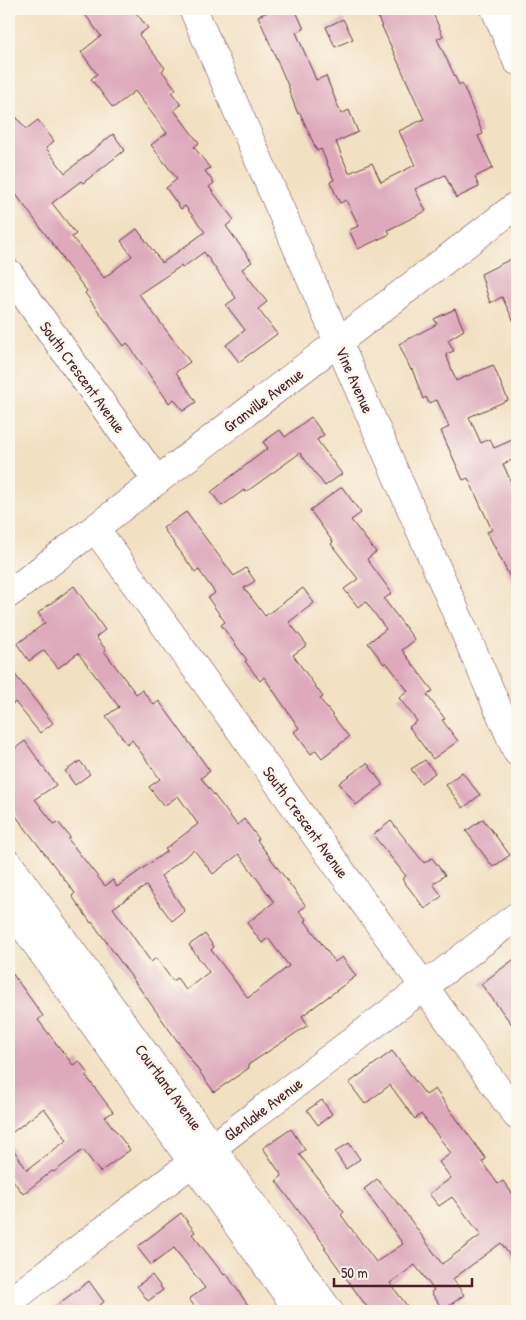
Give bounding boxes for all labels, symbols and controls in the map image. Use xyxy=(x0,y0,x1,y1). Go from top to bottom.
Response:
street label: South Crescent Avenue xyxy=(35,317,131,438)
street label: Vine Avenue xyxy=(331,343,380,417)
street label: Granville Avenue xyxy=(219,362,308,437)
street label: South Crescent Avenue xyxy=(258,762,354,883)
street label: Courtland Avenue xyxy=(130,1039,208,1135)
street label: Glenlake Avenue xyxy=(219,1072,307,1146)
scale bar xyxy=(334,1255,471,1287)
text: 50 m xyxy=(341,1262,368,1283)

